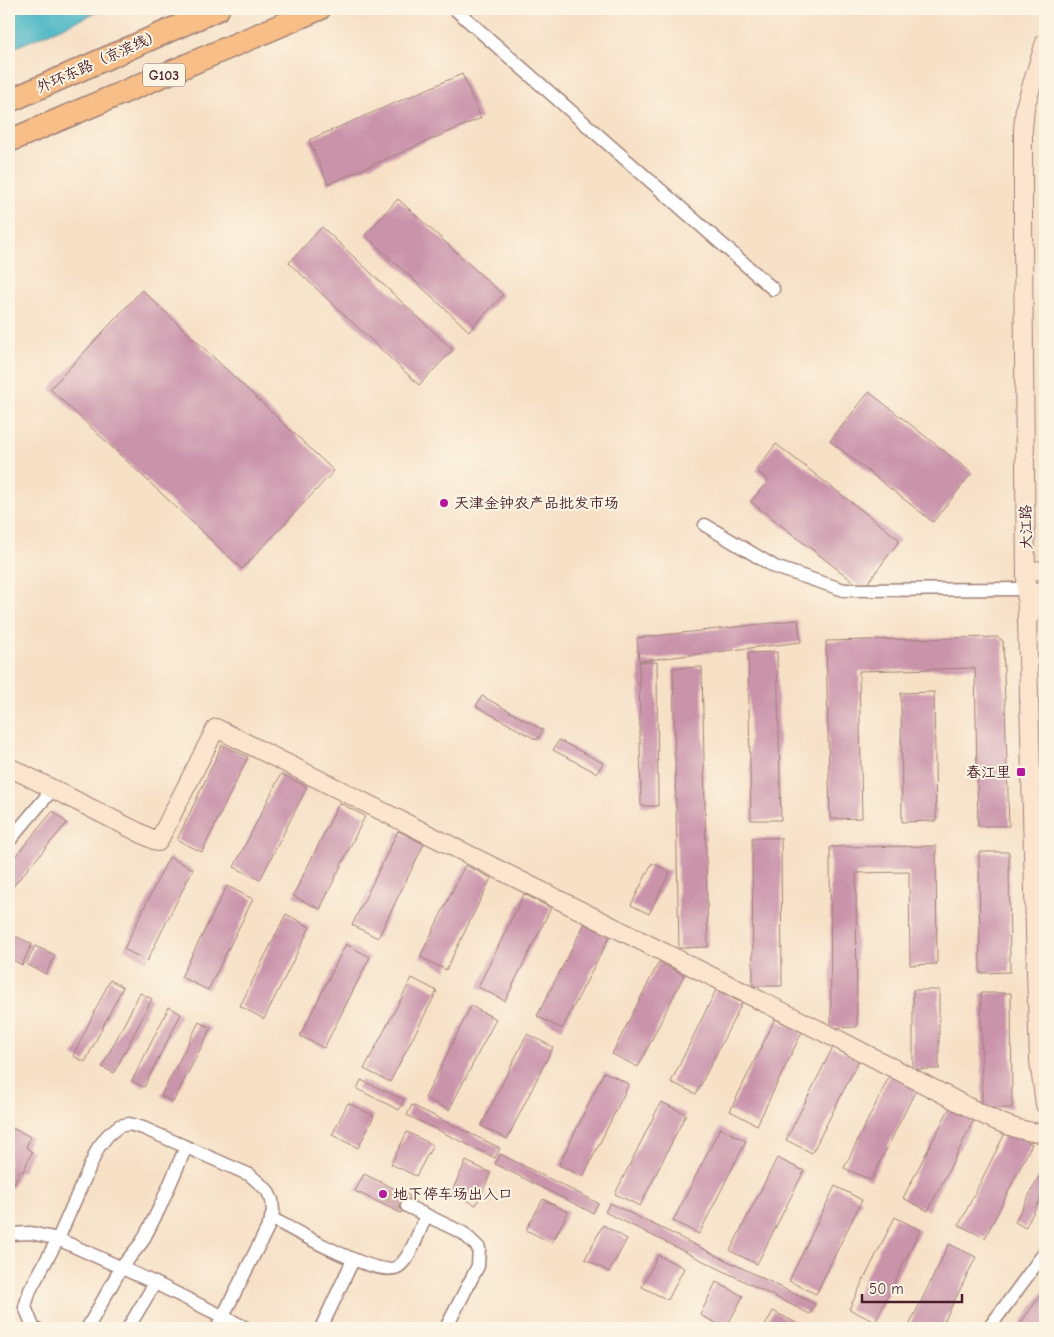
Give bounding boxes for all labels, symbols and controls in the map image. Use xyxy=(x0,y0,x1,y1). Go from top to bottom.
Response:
street label: 外环东路（京滨线） xyxy=(34,25,164,97)
road number: G103 xyxy=(143,64,185,86)
place label: 天津金钟农产品批发市场 xyxy=(454,494,619,512)
marker: 天津金钟农产品批发市场 xyxy=(438,497,450,509)
street label: 大江路 xyxy=(1017,504,1035,550)
place label: 春江里 xyxy=(966,763,1011,781)
marker: 春江里 xyxy=(1015,766,1027,778)
place label: 地下停车场出入口 xyxy=(393,1185,513,1203)
marker: 地下停车场出入口 xyxy=(377,1188,389,1200)
scale bar xyxy=(862,1272,962,1304)
text: 50 m xyxy=(869,1280,904,1298)

